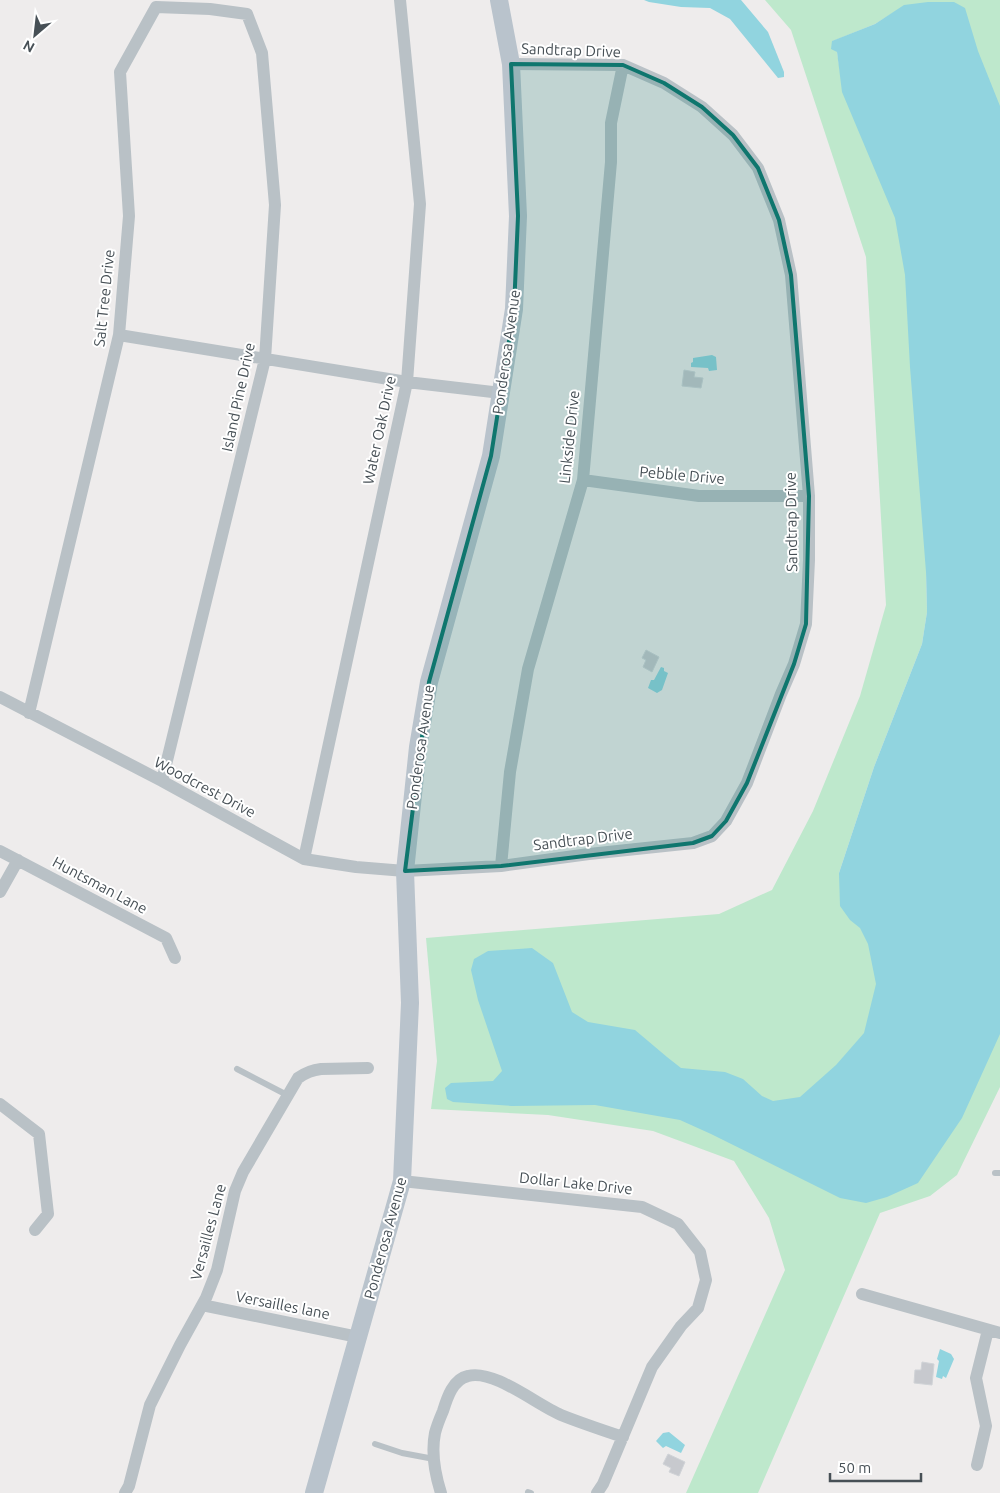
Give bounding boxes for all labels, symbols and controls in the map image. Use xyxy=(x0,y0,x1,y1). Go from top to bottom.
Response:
north arrow xyxy=(10,10,60,60)
text: N xyxy=(21,37,37,56)
street label: Sandtrap Drive xyxy=(521,40,621,60)
street label: Salt Tree Drive xyxy=(90,248,118,348)
street label: Ponderosa Avenue xyxy=(489,289,523,415)
street label: Island Pine Drive xyxy=(218,341,258,453)
street label: Water Oak Drive xyxy=(359,374,399,486)
street label: Linkside Drive xyxy=(556,390,582,484)
street label: Pebble Drive xyxy=(639,463,725,487)
street label: Sandtrap Drive xyxy=(782,472,800,572)
street label: Ponderosa Avenue xyxy=(403,684,437,810)
street label: Woodcrest Drive xyxy=(151,753,259,821)
street label: Sandtrap Drive xyxy=(532,824,634,854)
street label: Huntsman Lane xyxy=(50,853,150,917)
street label: Dollar Lake Drive xyxy=(518,1169,634,1197)
street label: Ponderosa Avenue xyxy=(361,1175,409,1301)
street label: Versailles Lane xyxy=(187,1182,229,1282)
street label: Versailles lane xyxy=(235,1288,331,1322)
scale bar xyxy=(830,1450,921,1482)
text: 50 m xyxy=(838,1459,871,1476)

